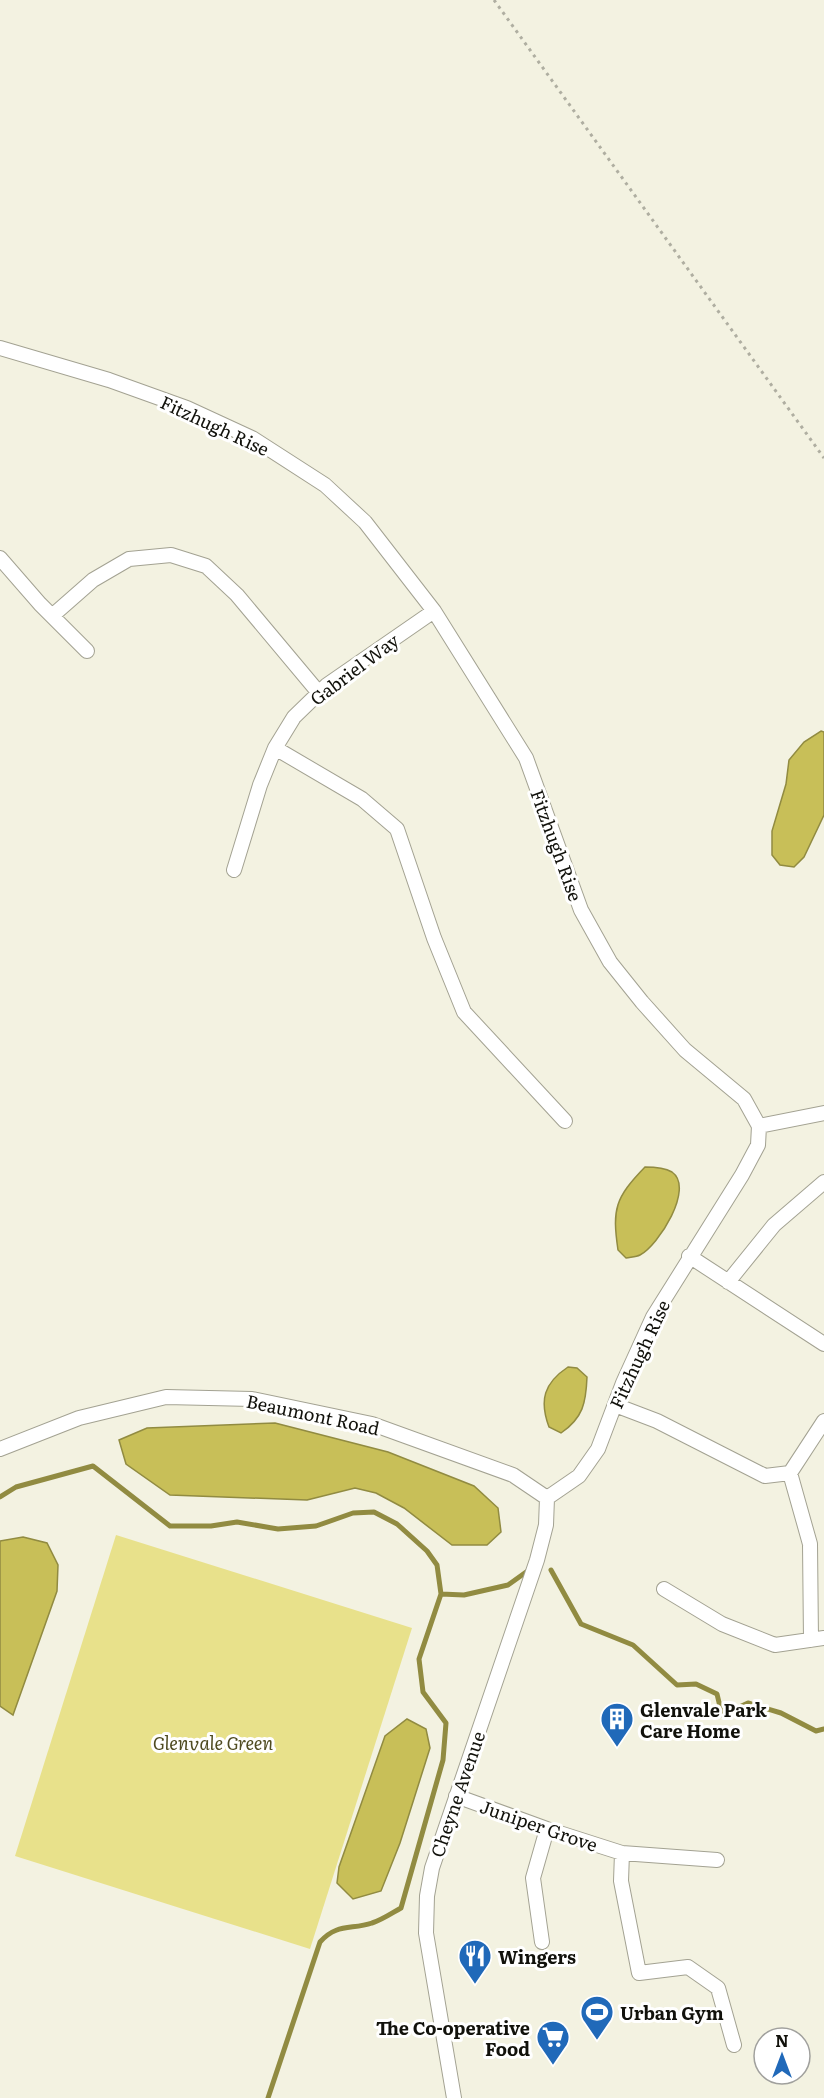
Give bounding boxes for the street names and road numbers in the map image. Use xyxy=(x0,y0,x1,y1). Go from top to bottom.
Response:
street label: Fitzhugh Rise xyxy=(156,388,274,462)
street label: Gabriel Way xyxy=(304,626,405,711)
street label: Fitzhugh Rise xyxy=(524,785,590,905)
street label: Fitzhugh Rise xyxy=(602,1295,676,1413)
street label: Beaumont Road xyxy=(244,1387,382,1441)
street label: Cheyne Avenue xyxy=(423,1727,491,1861)
street label: Juniper Grove xyxy=(477,1792,601,1858)

